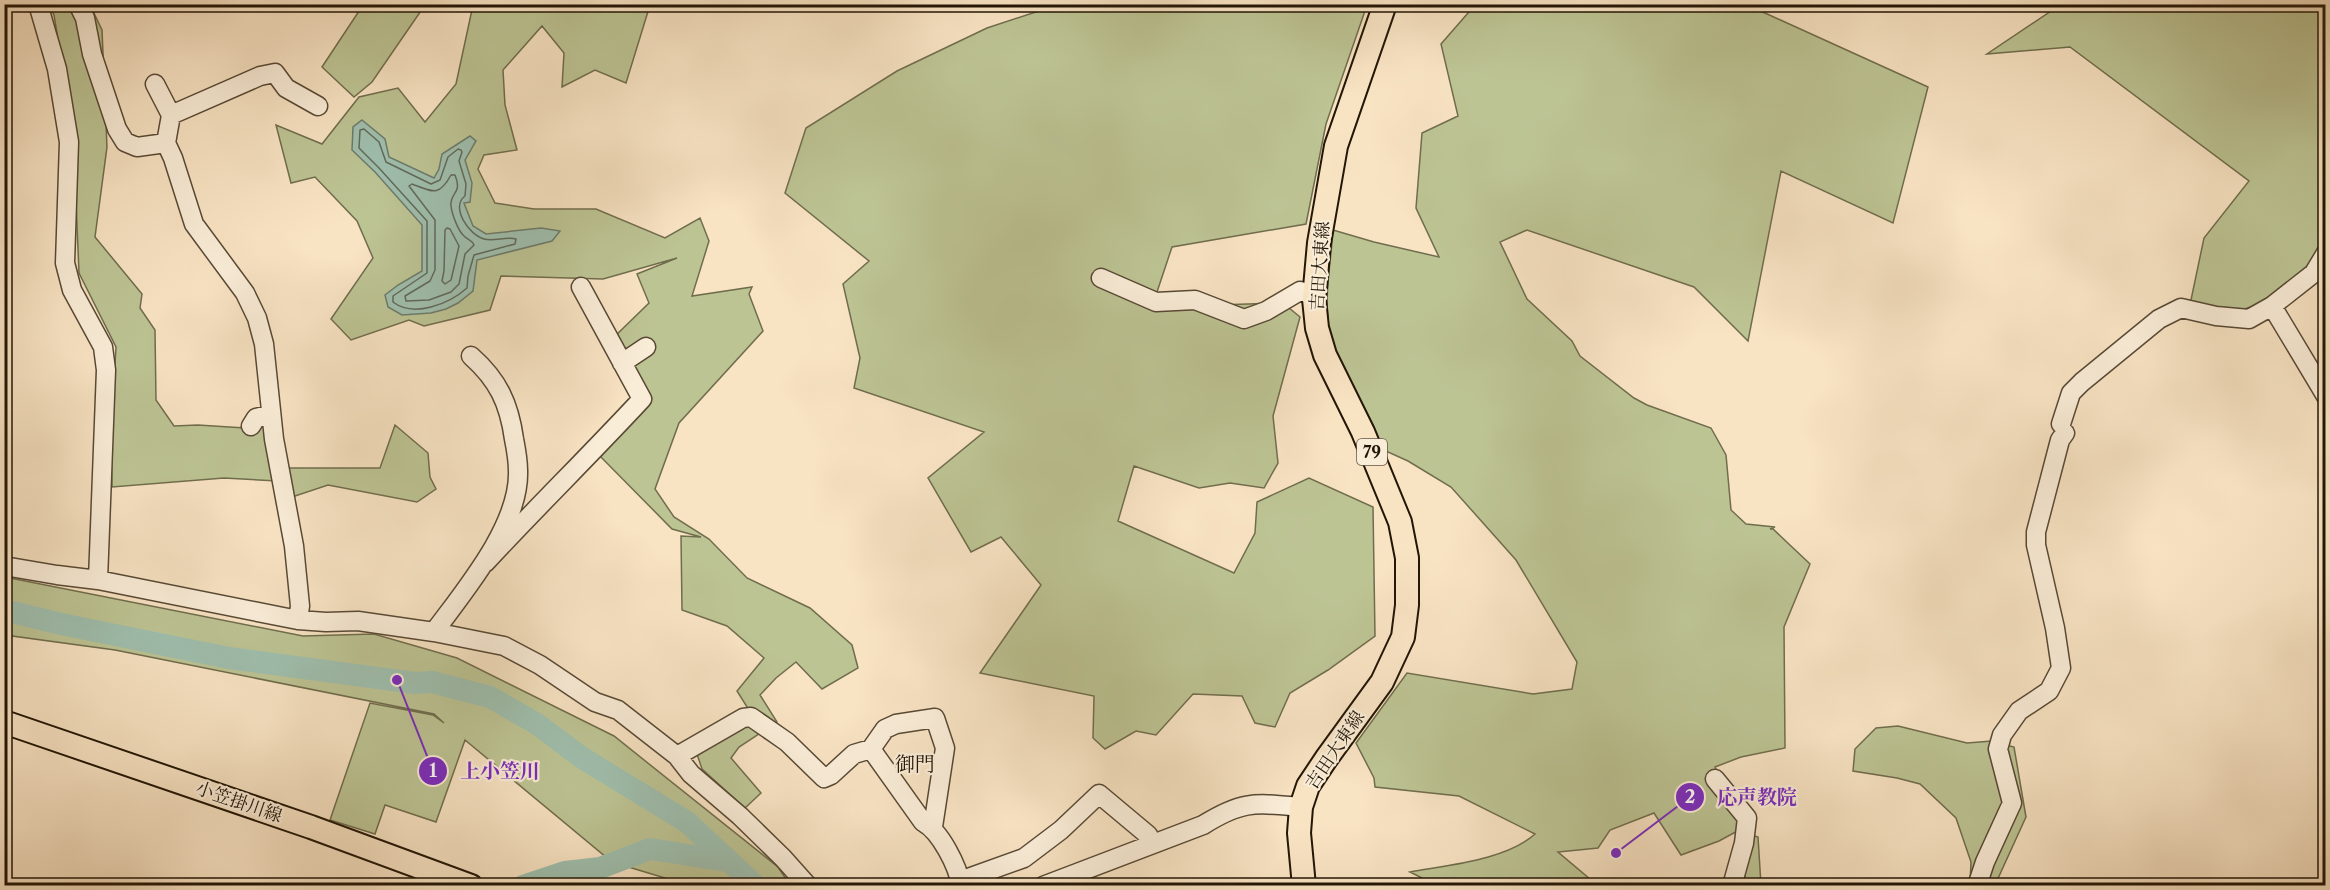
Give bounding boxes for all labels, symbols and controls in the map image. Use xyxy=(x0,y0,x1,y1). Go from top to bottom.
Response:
street label: 吉田大東線 xyxy=(1306,220,1334,312)
road number: 79 xyxy=(1357,439,1387,465)
street label: 吉田大東線 xyxy=(1301,707,1369,793)
callout: 上小笠川 xyxy=(418,752,552,790)
district label: 御門 xyxy=(895,752,935,776)
text: 上小笠川 xyxy=(460,759,540,783)
text: 1 xyxy=(429,760,437,782)
street label: 小笠掛川線 xyxy=(193,777,285,827)
callout: 応声教院 xyxy=(1675,778,1809,816)
text: 応声教院 xyxy=(1717,785,1797,809)
text: 2 xyxy=(1685,786,1695,808)

